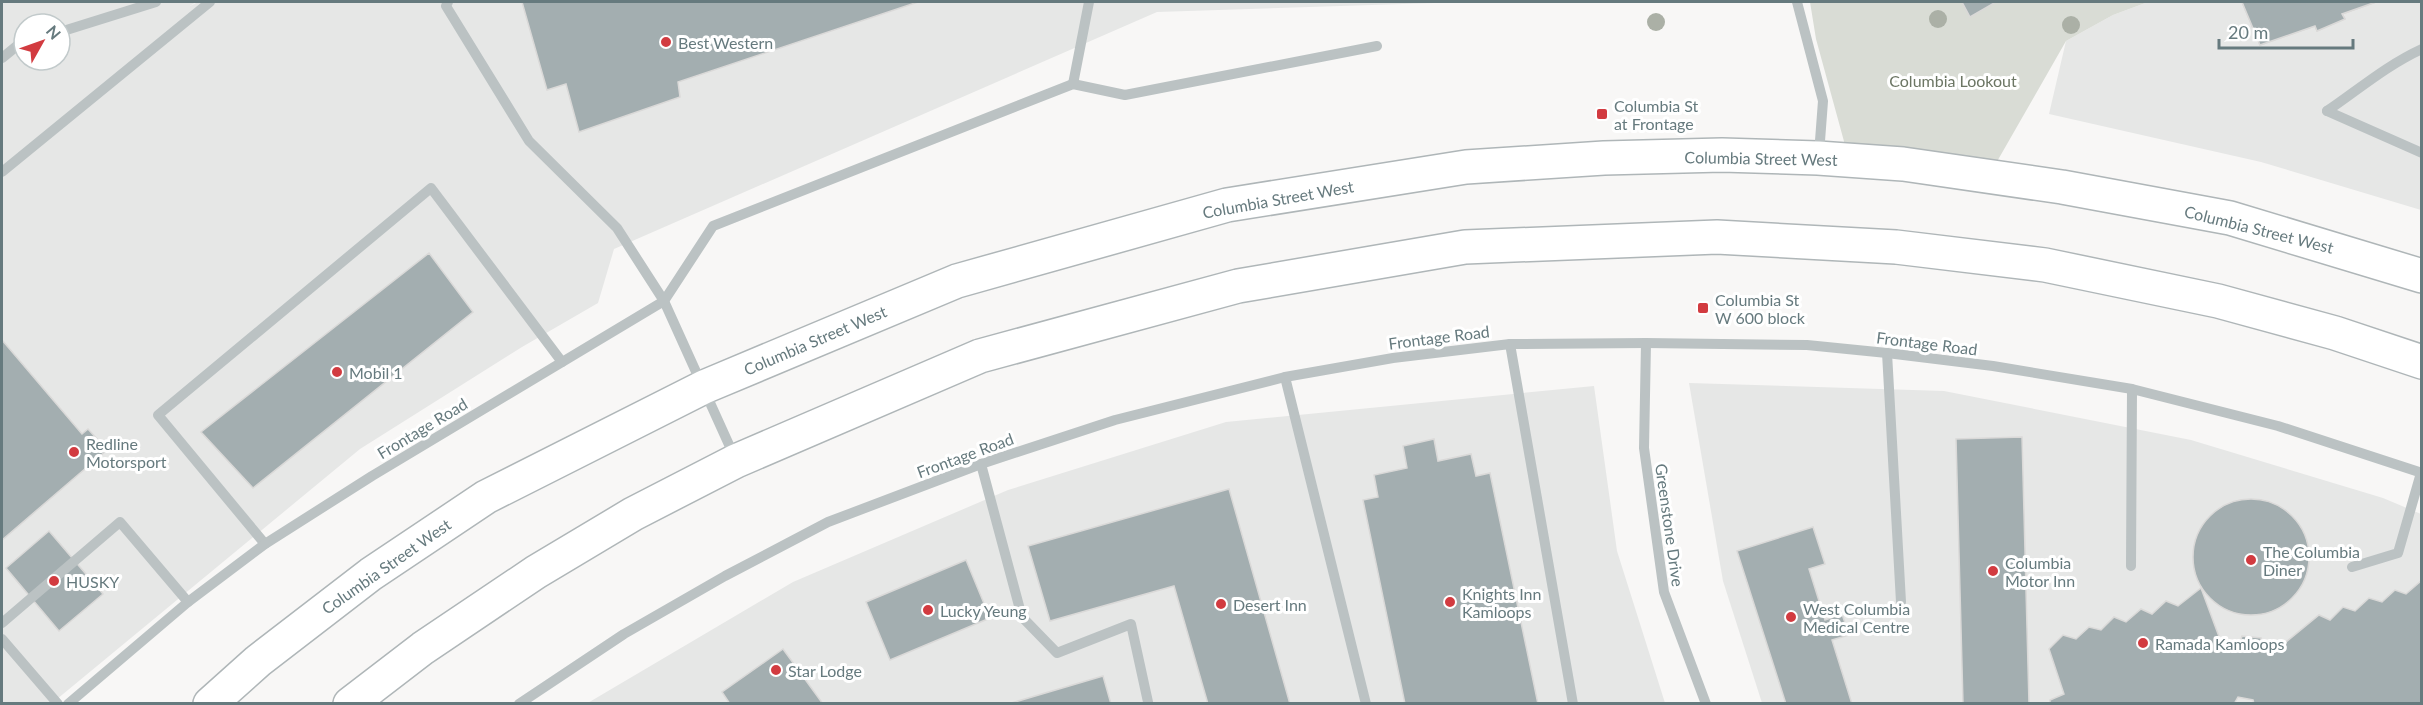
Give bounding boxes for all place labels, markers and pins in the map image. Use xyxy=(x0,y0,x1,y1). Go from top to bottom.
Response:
place label: Best Western xyxy=(678,33,773,52)
marker: Best Western xyxy=(659,35,673,49)
place label: Columbia St at Frontage xyxy=(1614,96,1699,133)
marker: Columbia St at Frontage xyxy=(1595,107,1609,121)
place label: Columbia St W 600 block xyxy=(1715,290,1806,327)
marker: Columbia St W 600 block xyxy=(1696,301,1710,315)
place label: Mobil 1 xyxy=(349,363,403,382)
marker: Mobil 1 xyxy=(330,365,344,379)
place label: Redline Motorsport xyxy=(86,434,167,471)
marker: Redline Motorsport xyxy=(67,445,81,459)
place label: The Columbia Diner xyxy=(2263,542,2360,579)
place label: Columbia Motor Inn xyxy=(2005,553,2075,590)
marker: The Columbia Diner xyxy=(2244,553,2258,567)
marker: Columbia Motor Inn xyxy=(1986,564,2000,578)
place label: HUSKY xyxy=(66,572,119,591)
marker: HUSKY xyxy=(47,574,61,588)
place label: Knights Inn Kamloops xyxy=(1462,584,1541,621)
place label: Desert Inn xyxy=(1233,595,1307,614)
marker: Knights Inn Kamloops xyxy=(1443,595,1457,609)
marker: Desert Inn xyxy=(1214,597,1228,611)
place label: West Columbia Medical Centre xyxy=(1803,599,1910,636)
place label: Lucky Yeung xyxy=(940,601,1027,620)
marker: Lucky Yeung xyxy=(921,603,935,617)
marker: West Columbia Medical Centre xyxy=(1784,610,1798,624)
place label: Ramada Kamloops xyxy=(2155,634,2285,653)
marker: Ramada Kamloops xyxy=(2136,636,2150,650)
place label: Star Lodge xyxy=(788,661,862,680)
marker: Star Lodge xyxy=(769,663,783,677)

